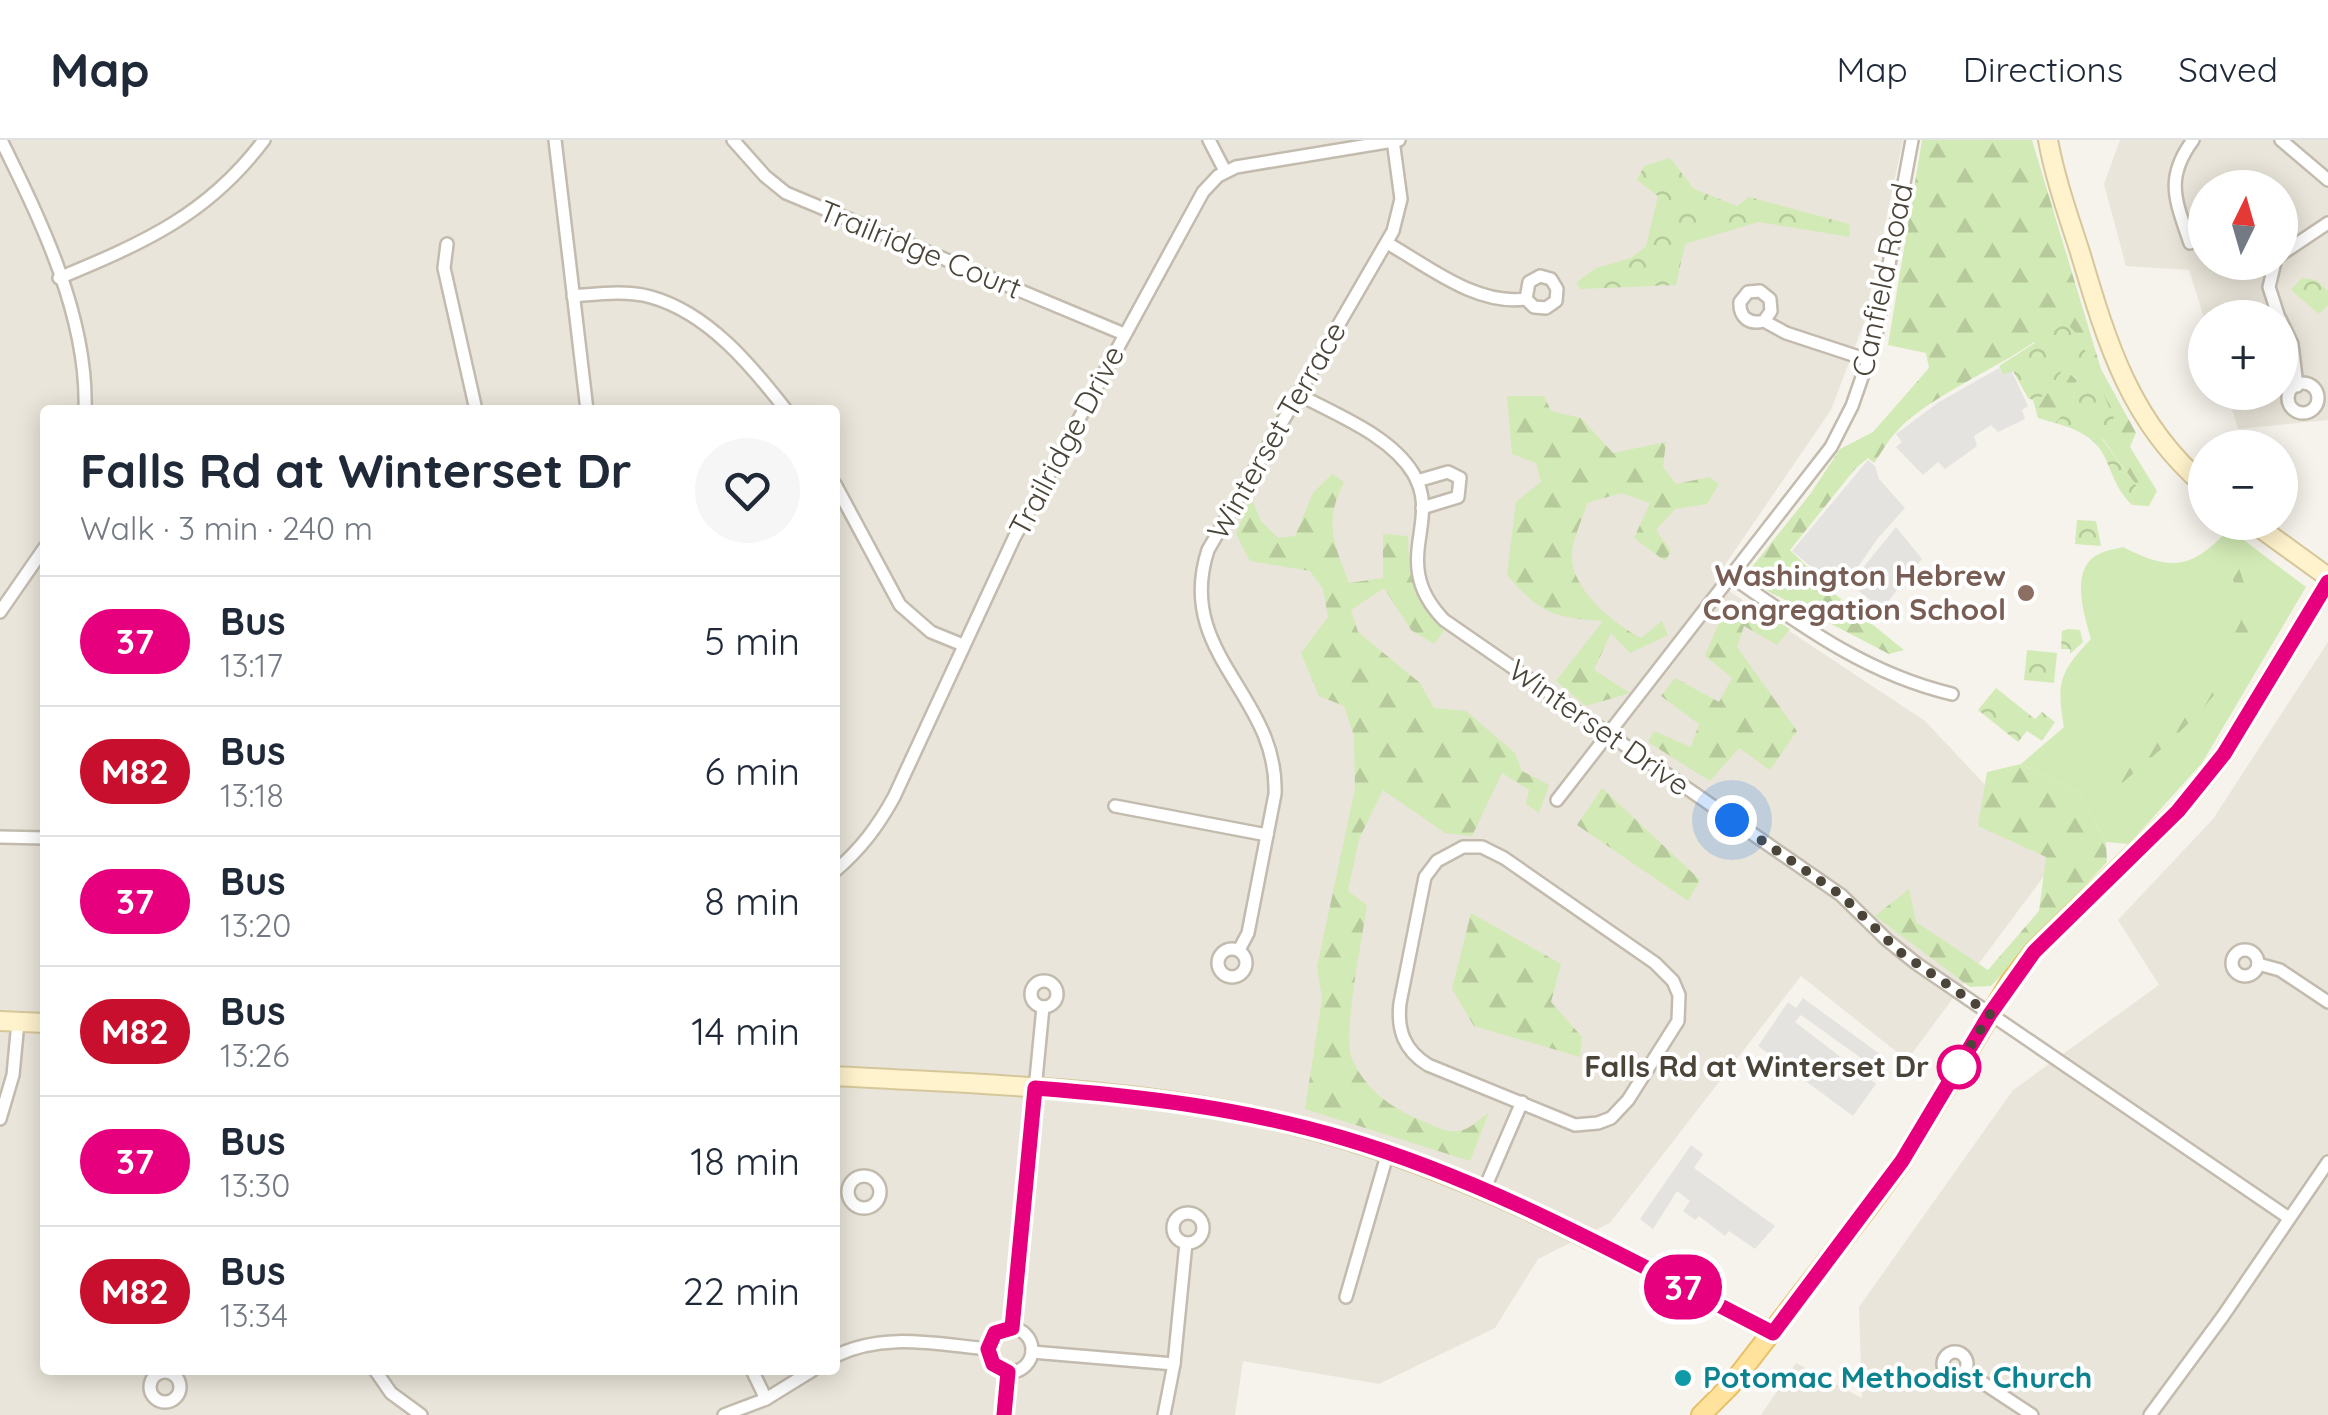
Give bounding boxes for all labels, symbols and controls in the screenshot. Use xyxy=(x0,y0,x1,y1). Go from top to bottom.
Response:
text: Map xyxy=(50,39,150,99)
text: Map xyxy=(1836,47,1908,91)
text: Directions xyxy=(1963,47,2123,91)
text: Saved xyxy=(2178,47,2278,91)
north arrow xyxy=(2188,170,2298,280)
map controls xyxy=(2188,170,2298,540)
street label: Canfield Road xyxy=(1843,180,1921,380)
street label: Trailridge Court xyxy=(814,191,1027,307)
button: + xyxy=(2188,300,2298,410)
street label: Winterset Terrace xyxy=(1198,315,1354,546)
street label: Trailridge Drive xyxy=(1000,339,1132,542)
button: − xyxy=(2188,430,2298,540)
button: heart xyxy=(695,438,800,543)
text: Falls Rd at Winterset Dr xyxy=(80,440,632,500)
text: Walk · 3 min · 240 m xyxy=(80,508,373,548)
place label: Washington Hebrew Congregation School xyxy=(1703,556,2006,628)
marker: Washington Hebrew Congregation School xyxy=(2015,582,2037,604)
text: Bus xyxy=(220,597,286,645)
text: 5 min xyxy=(704,617,800,665)
text: 37 xyxy=(116,619,154,663)
text: 13:17 xyxy=(220,645,283,685)
street label: Winterset Drive xyxy=(1501,651,1698,804)
text: Bus xyxy=(220,727,286,775)
text: 6 min xyxy=(704,747,800,795)
text: M82 xyxy=(101,749,169,793)
text: 13:18 xyxy=(220,775,284,815)
your location xyxy=(1707,795,1757,845)
text: Bus xyxy=(220,857,286,905)
text: 8 min xyxy=(704,877,800,925)
text: 37 xyxy=(116,879,154,923)
text: 13:20 xyxy=(220,905,291,945)
text: Bus xyxy=(220,987,286,1035)
text: 14 min xyxy=(691,1007,800,1055)
text: M82 xyxy=(101,1009,169,1053)
text: 13:26 xyxy=(220,1035,290,1075)
marker: Falls Rd at Winterset Dr xyxy=(1938,1046,1980,1088)
place label: Falls Rd at Winterset Dr xyxy=(1584,1047,1929,1085)
text: Bus xyxy=(220,1117,286,1165)
text: 18 min xyxy=(690,1137,800,1185)
text: 37 xyxy=(116,1139,154,1183)
text: 13:30 xyxy=(220,1165,290,1205)
text: Bus xyxy=(220,1247,286,1295)
line badge: 37 xyxy=(1638,1254,1728,1320)
text: 37 xyxy=(1664,1265,1702,1309)
text: 22 min xyxy=(683,1267,800,1315)
text: M82 xyxy=(101,1269,169,1313)
text: 13:34 xyxy=(220,1295,288,1335)
place label: Potomac Methodist Church xyxy=(1703,1358,2092,1396)
marker: Potomac Methodist Church xyxy=(1672,1367,1694,1389)

